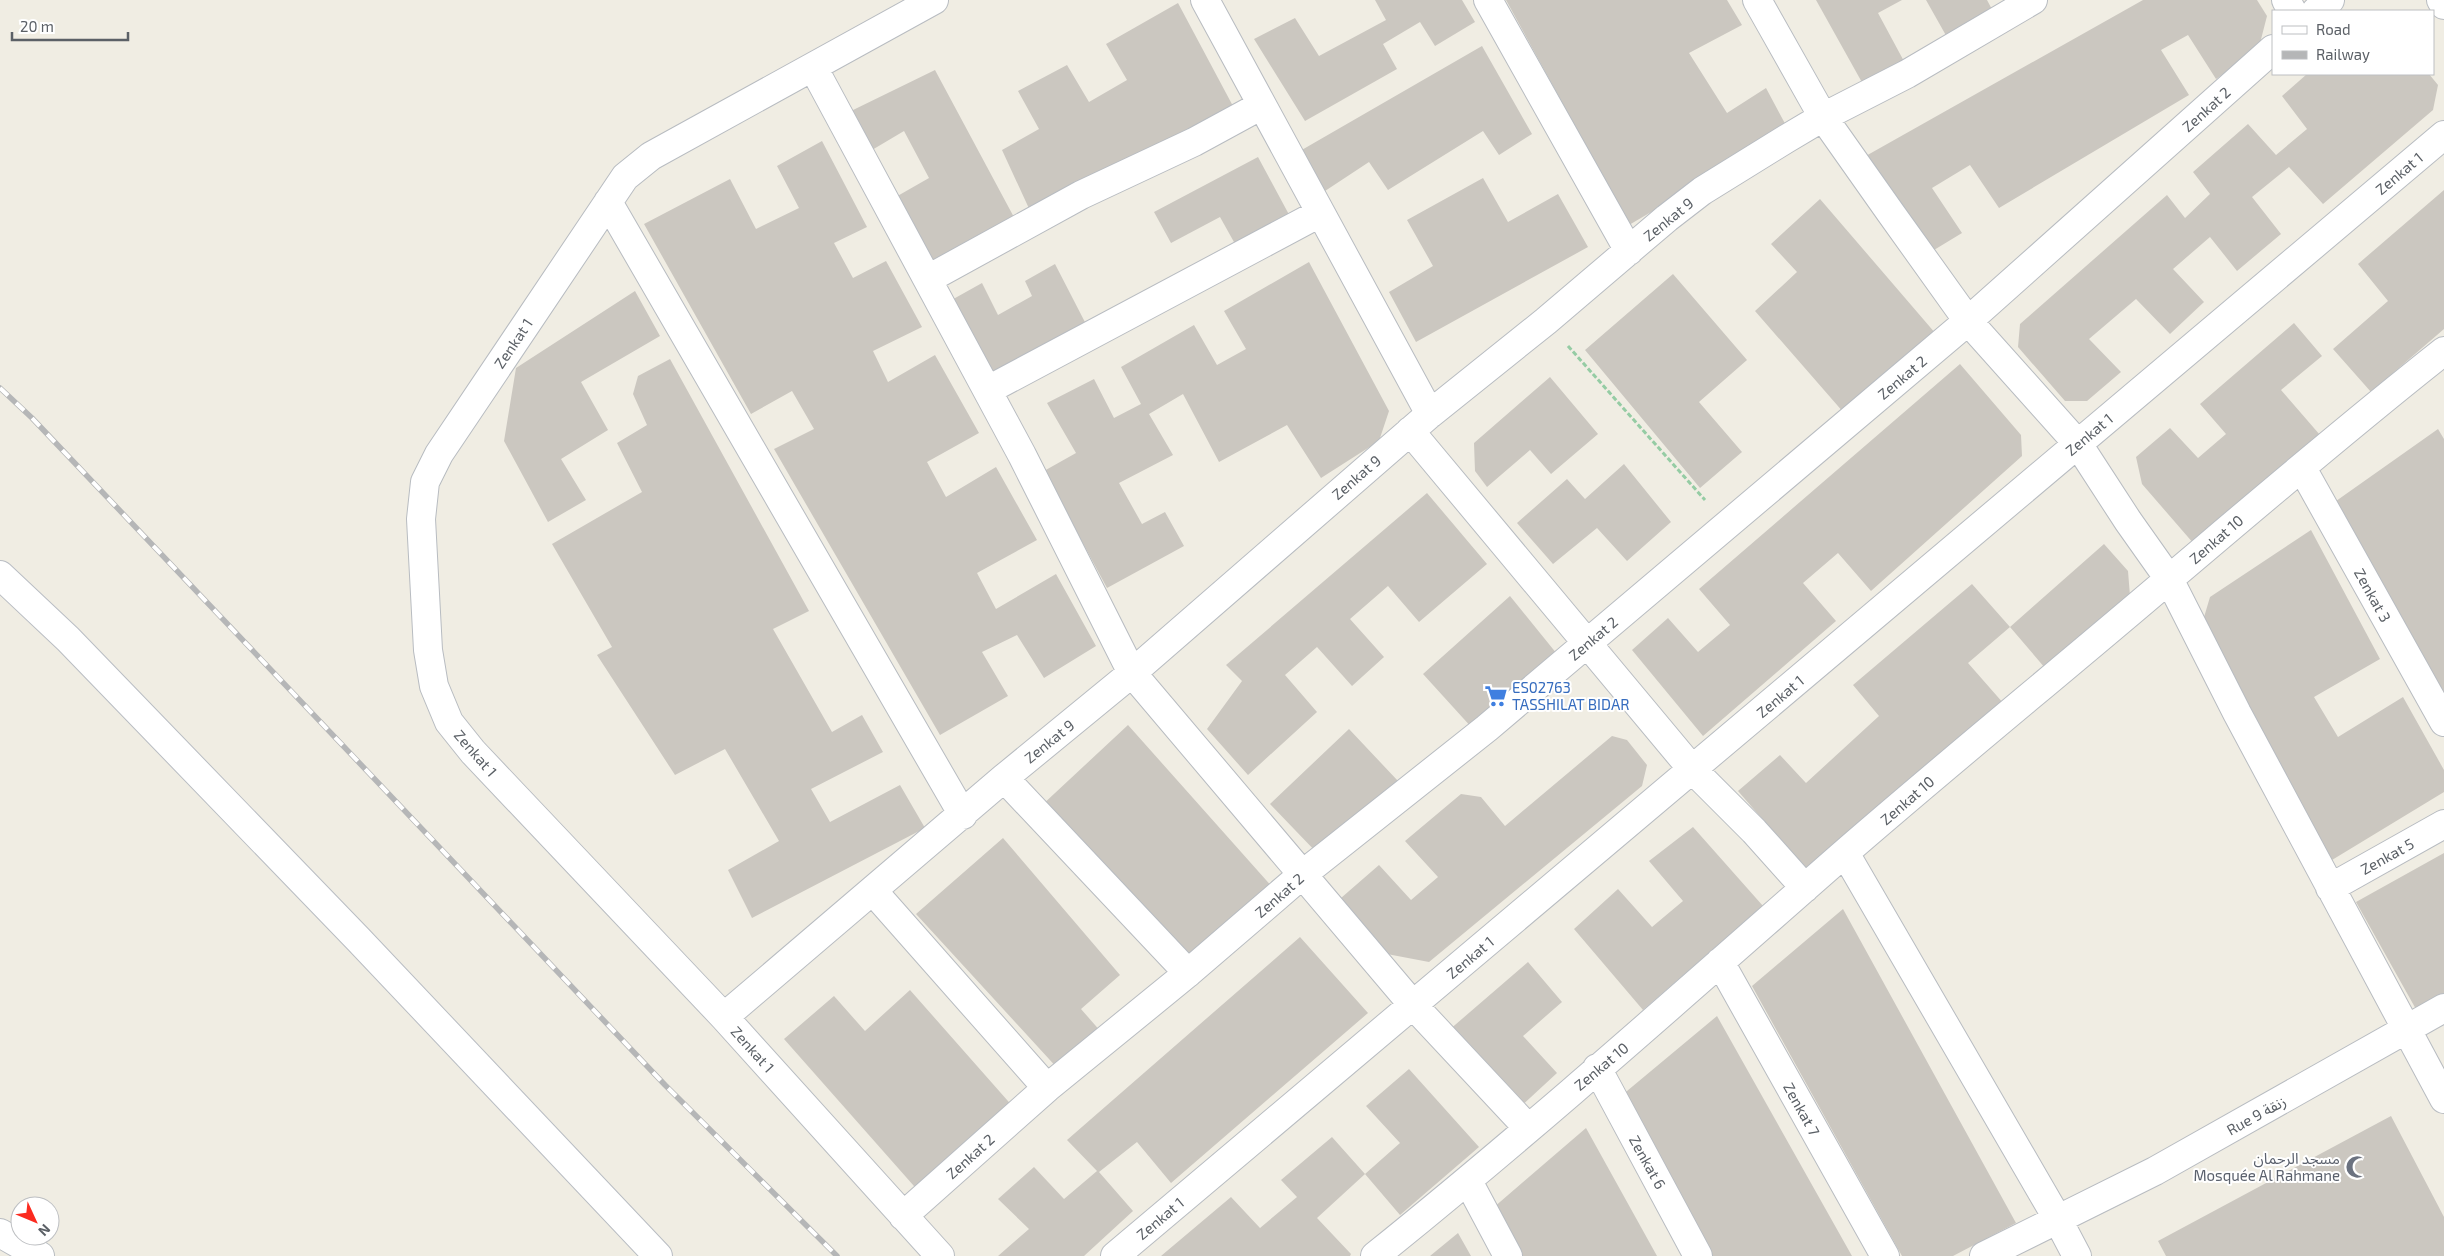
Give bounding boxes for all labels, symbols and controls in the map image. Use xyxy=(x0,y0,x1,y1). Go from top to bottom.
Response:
scale bar xyxy=(12,10,129,42)
legend xyxy=(2272,10,2434,75)
text: 20 m xyxy=(20,17,54,35)
text: Road xyxy=(2316,20,2351,38)
text: Railway xyxy=(2316,45,2370,63)
street label: Zenkat 2 xyxy=(2178,83,2234,135)
street label: Zenkat 1 xyxy=(2372,148,2426,198)
street label: Zenkat 9 xyxy=(1639,194,1697,244)
street label: Zenkat 1 xyxy=(490,315,536,371)
street label: Zenkat 2 xyxy=(1874,351,1930,403)
street label: Zenkat 1 xyxy=(2062,409,2116,459)
street label: Zenkat 9 xyxy=(1328,451,1384,503)
street label: Zenkat 10 xyxy=(2185,511,2247,567)
street label: Zenkat 3 xyxy=(2351,565,2395,625)
street label: Zenkat 2 xyxy=(1565,612,1621,664)
street label: Zenkat 1 xyxy=(1753,671,1807,721)
place label: ES02763 TASSHILAT BIDAR xyxy=(1512,678,1630,713)
supermarket icon: ES02763 TASSHILAT BIDAR xyxy=(1483,683,1509,709)
street label: Zenkat 9 xyxy=(1020,716,1078,766)
street label: Zenkat 1 xyxy=(451,726,501,780)
street label: Zenkat 10 xyxy=(1876,772,1938,828)
street label: Zenkat 5 xyxy=(2357,834,2417,878)
street label: Zenkat 2 xyxy=(1251,869,1307,921)
street label: Zenkat 1 xyxy=(1443,932,1497,982)
street label: Zenkat 1 xyxy=(728,1022,778,1076)
street label: Zenkat 10 xyxy=(1570,1038,1632,1094)
street label: Zenkat 7 xyxy=(1780,1079,1824,1139)
street label: Rue 9 زنقة xyxy=(2223,1091,2289,1139)
street label: Zenkat 2 xyxy=(942,1130,998,1182)
street label: Zenkat 6 xyxy=(1626,1132,1670,1192)
place label: مسجد الرحمان Mosquée Al Rahmane xyxy=(2193,1149,2340,1184)
mosque icon: مسجد الرحمان Mosquée Al Rahmane xyxy=(2344,1154,2370,1180)
street label: Zenkat 1 xyxy=(1133,1193,1187,1243)
north arrow xyxy=(10,1196,60,1246)
text: N xyxy=(35,1221,54,1240)

